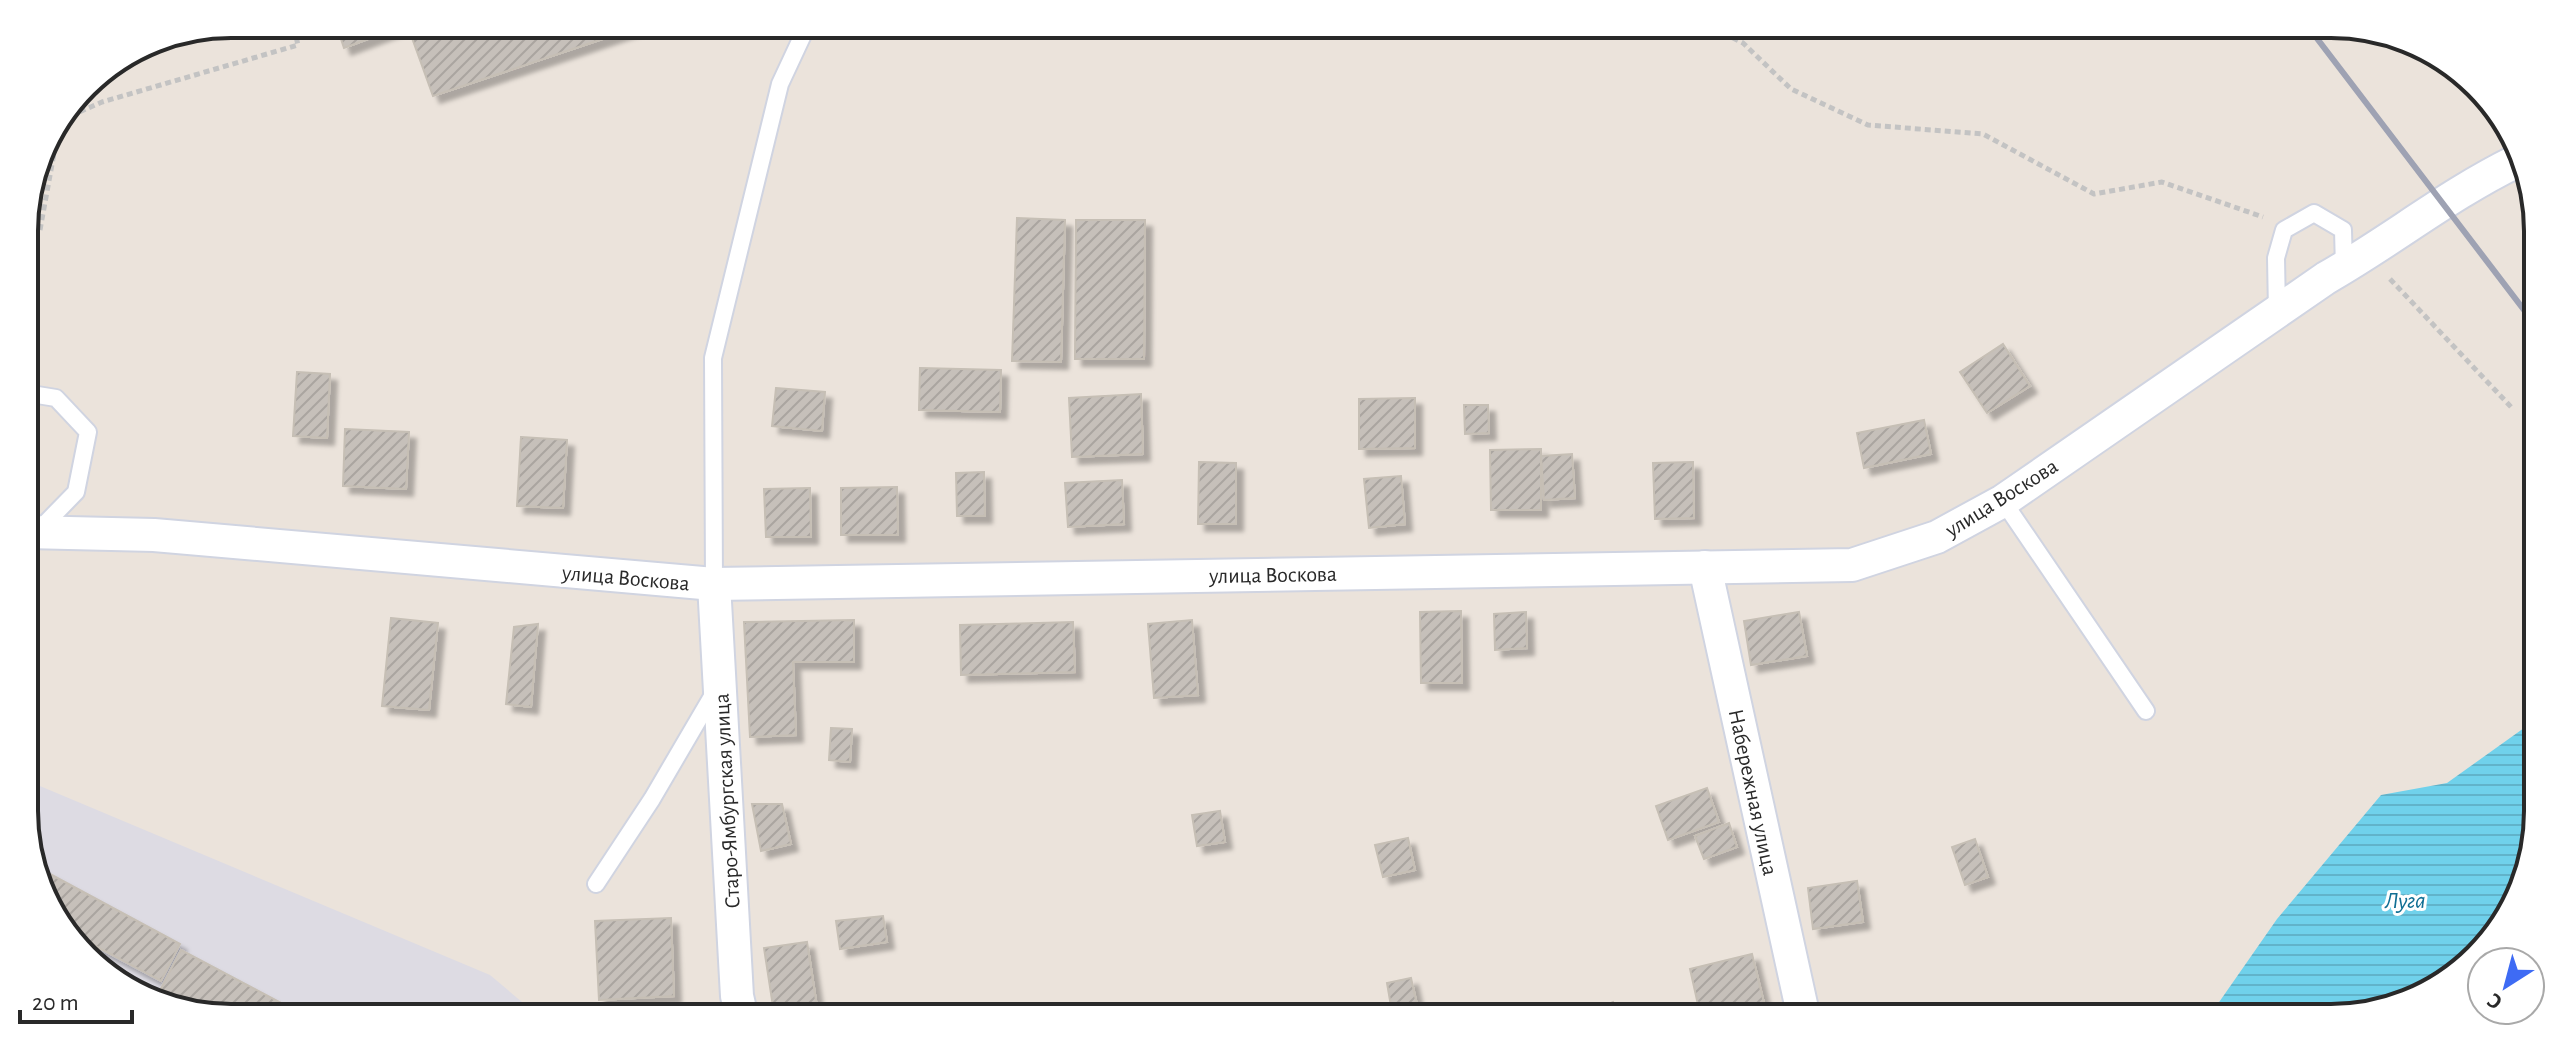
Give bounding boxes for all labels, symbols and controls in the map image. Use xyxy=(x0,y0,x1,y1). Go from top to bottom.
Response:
street label: улица Воскова xyxy=(1941,455,2062,542)
street label: улица Воскова xyxy=(560,561,691,595)
street label: улица Воскова xyxy=(1208,563,1337,587)
street label: Старо-Ямбургская улица xyxy=(710,693,744,909)
street label: Набережная улица xyxy=(1725,707,1781,877)
water label: Луга xyxy=(2384,889,2425,913)
north arrow xyxy=(2466,946,2546,1026)
scale bar xyxy=(20,974,132,1024)
text: С xyxy=(2483,989,2506,1014)
text: 20 m xyxy=(32,991,79,1015)

